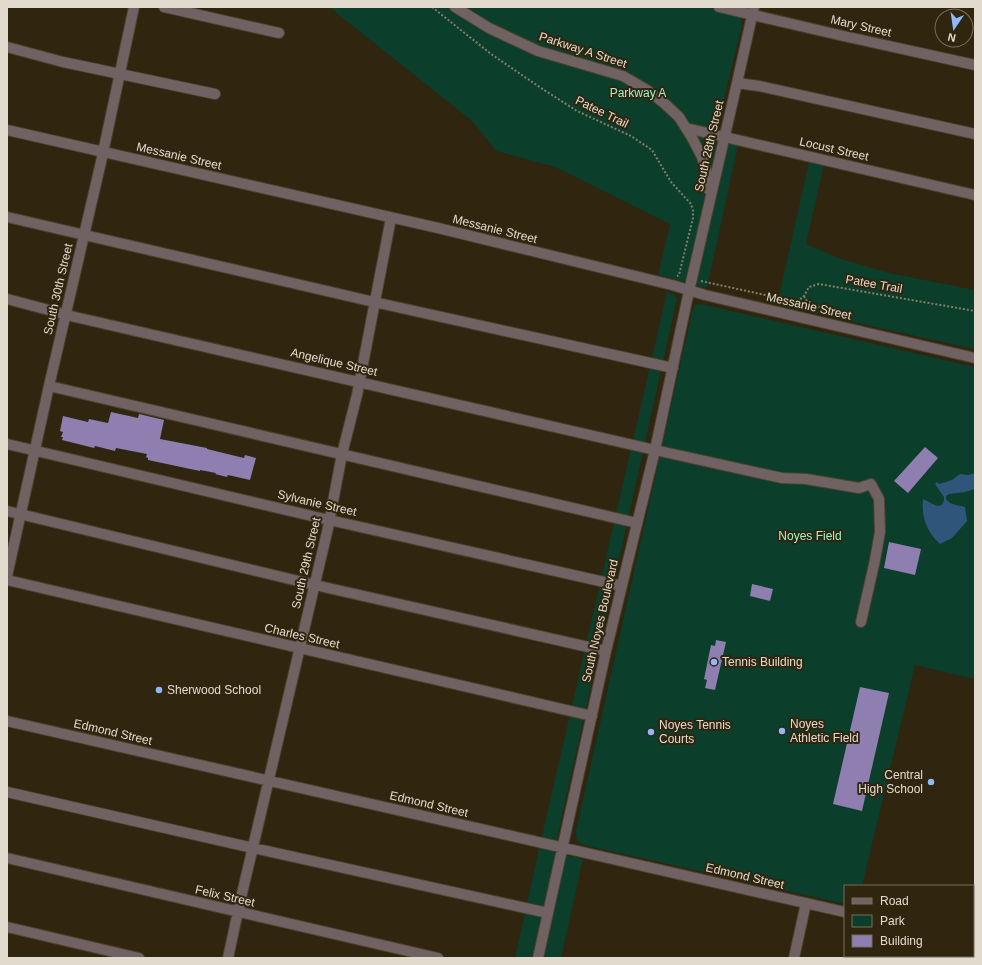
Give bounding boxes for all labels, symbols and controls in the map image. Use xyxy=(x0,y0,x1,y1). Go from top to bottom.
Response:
north arrow xyxy=(934,8,974,48)
street label: Mary Street xyxy=(829,12,893,40)
street label: Parkway A Street xyxy=(537,29,629,71)
text: N xyxy=(946,31,957,44)
park label: Parkway A xyxy=(610,86,666,100)
street label: Patee Trail xyxy=(573,93,631,131)
street label: South 28th Street xyxy=(692,98,726,193)
street label: Locust Street xyxy=(798,134,871,164)
street label: Messanie Street xyxy=(135,139,223,173)
street label: Messanie Street xyxy=(451,212,539,246)
street label: South 30th Street xyxy=(41,241,75,336)
street label: Patee Trail xyxy=(845,272,903,296)
street label: Messanie Street xyxy=(765,289,853,323)
street label: Angelique Street xyxy=(289,345,379,379)
street label: Sylvanie Street xyxy=(276,487,359,519)
street label: South 29th Street xyxy=(289,515,323,610)
park label: Noyes Field xyxy=(778,529,842,543)
street label: South Noyes Boulevard xyxy=(579,558,621,684)
street label: Charles Street xyxy=(263,621,342,652)
place label: Tennis Building xyxy=(722,655,803,669)
marker: Tennis Building xyxy=(709,657,719,667)
place label: Sherwood School xyxy=(167,683,261,697)
marker: Sherwood School xyxy=(154,685,164,695)
street label: Edmond Street xyxy=(72,716,154,748)
place label: Noyes Athletic Field xyxy=(790,717,859,745)
place label: Noyes Tennis Courts xyxy=(659,718,731,746)
marker: Noyes Athletic Field xyxy=(777,726,787,736)
marker: Noyes Tennis Courts xyxy=(646,727,656,737)
place label: Central High School xyxy=(858,768,923,796)
marker: Central High School xyxy=(926,777,936,787)
street label: Edmond Street xyxy=(388,788,470,820)
street label: Edmond Street xyxy=(704,860,786,892)
street label: Felix Street xyxy=(194,882,257,910)
legend xyxy=(844,885,974,957)
text: Road xyxy=(880,894,909,908)
text: Park xyxy=(880,914,906,928)
text: Building xyxy=(880,934,923,948)

